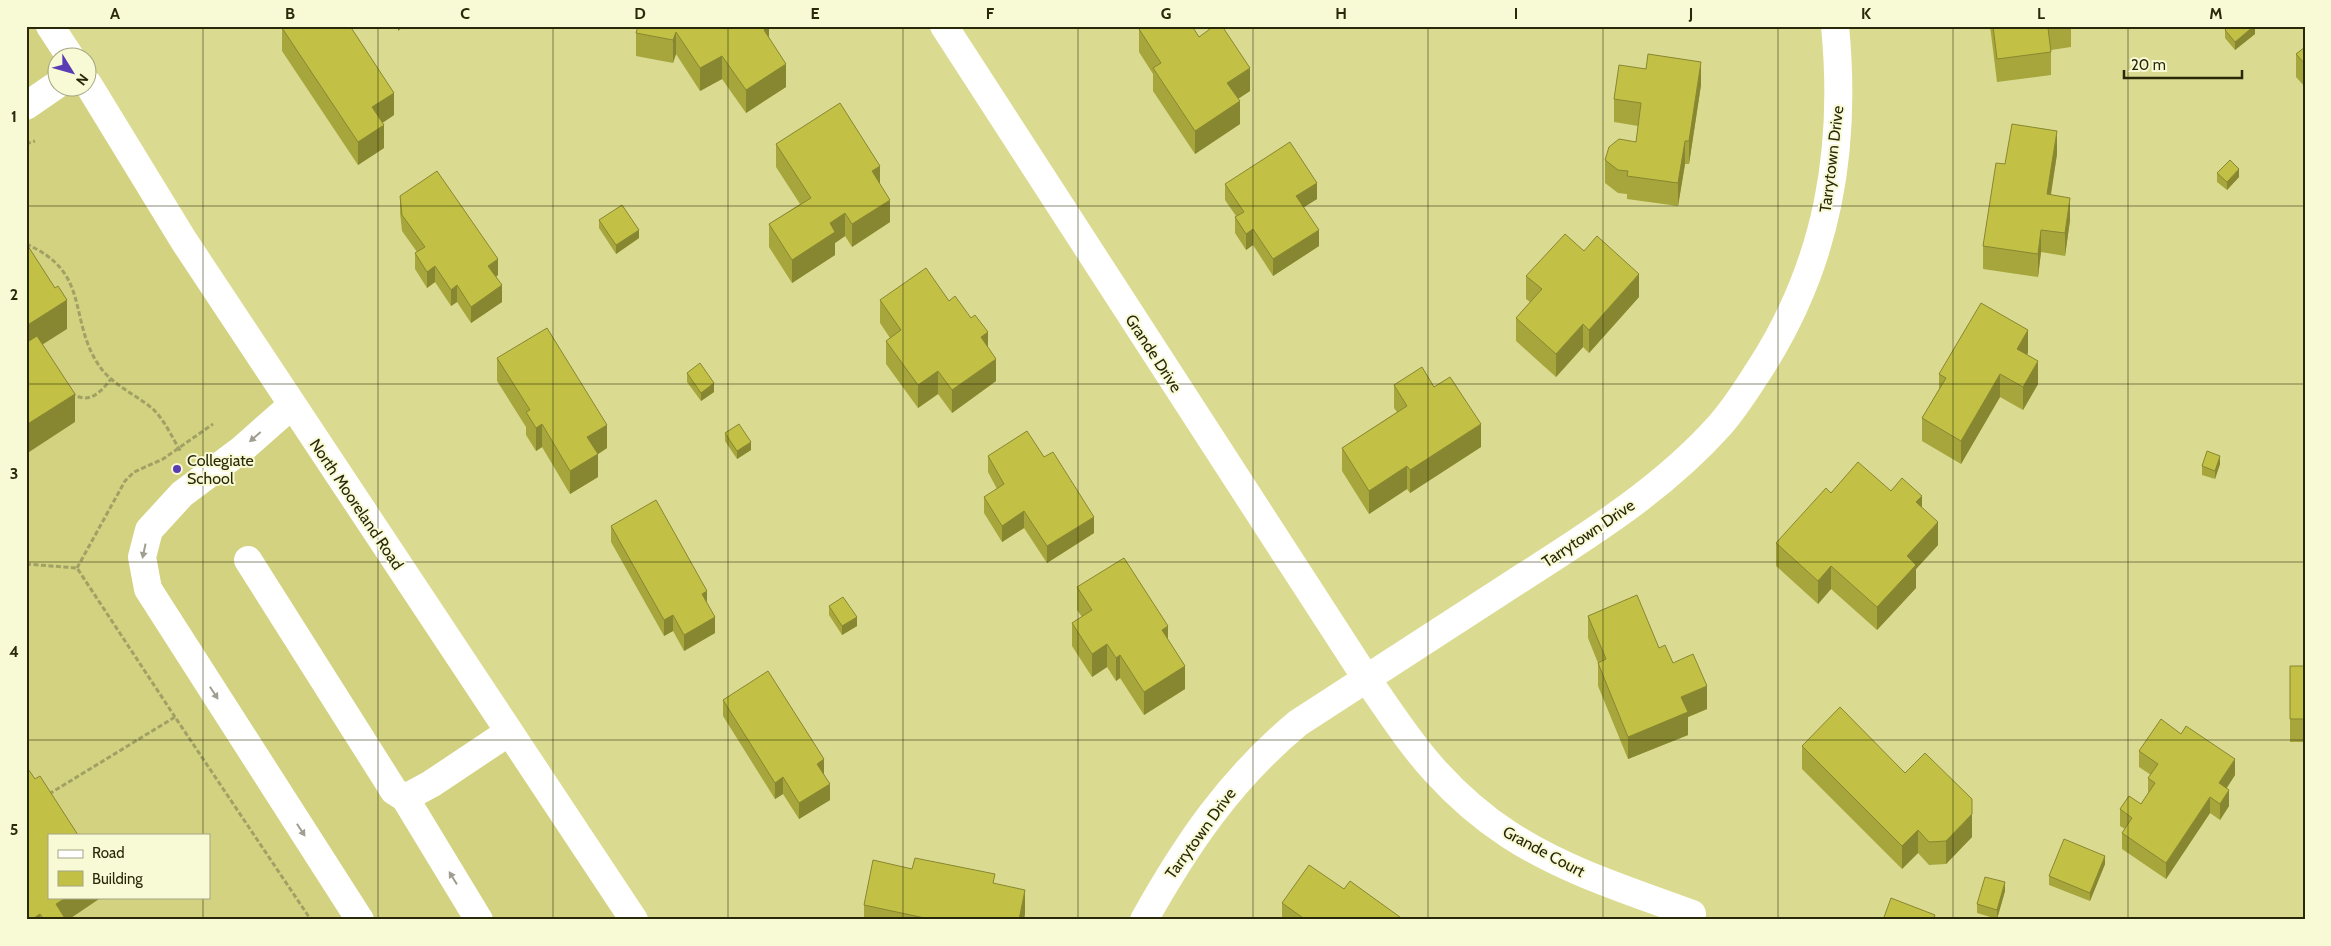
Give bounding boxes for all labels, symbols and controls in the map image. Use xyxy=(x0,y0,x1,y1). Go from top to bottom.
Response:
text: A xyxy=(110,4,120,23)
text: B xyxy=(285,4,295,23)
text: C xyxy=(460,4,470,23)
text: D xyxy=(634,4,646,23)
text: E xyxy=(810,4,820,23)
text: F xyxy=(986,4,995,23)
text: G xyxy=(1161,4,1171,23)
text: H xyxy=(1335,4,1347,23)
text: I xyxy=(1514,4,1518,23)
text: J xyxy=(1688,4,1693,23)
text: K xyxy=(1861,4,1871,23)
text: L xyxy=(2037,4,2045,23)
text: M xyxy=(2209,4,2223,23)
north arrow xyxy=(48,48,98,98)
scale bar xyxy=(2124,48,2241,80)
text: 20 m xyxy=(2131,56,2166,74)
text: N xyxy=(72,70,93,89)
street label: Tarrytown Drive xyxy=(1816,105,1847,214)
text: 1 xyxy=(11,107,17,126)
text: 2 xyxy=(10,285,18,304)
street label: Grande Drive xyxy=(1121,311,1186,396)
one-way arrow xyxy=(249,431,261,442)
street label: North Mooreland Road xyxy=(306,435,407,573)
place label: Collegiate School xyxy=(187,451,254,488)
marker: Collegiate School xyxy=(171,463,183,475)
text: 3 xyxy=(10,464,18,483)
street label: Tarrytown Drive xyxy=(1538,495,1638,571)
one-way arrow xyxy=(140,543,148,558)
text: 4 xyxy=(9,642,19,661)
one-way arrow xyxy=(209,687,218,700)
street label: Tarrytown Drive xyxy=(1161,784,1240,882)
text: 5 xyxy=(10,820,18,839)
street label: Grande Court xyxy=(1499,822,1589,881)
one-way arrow xyxy=(297,823,306,837)
legend xyxy=(48,834,210,898)
text: Road xyxy=(92,844,125,862)
text: Building xyxy=(92,870,143,888)
one-way arrow xyxy=(449,872,458,885)

